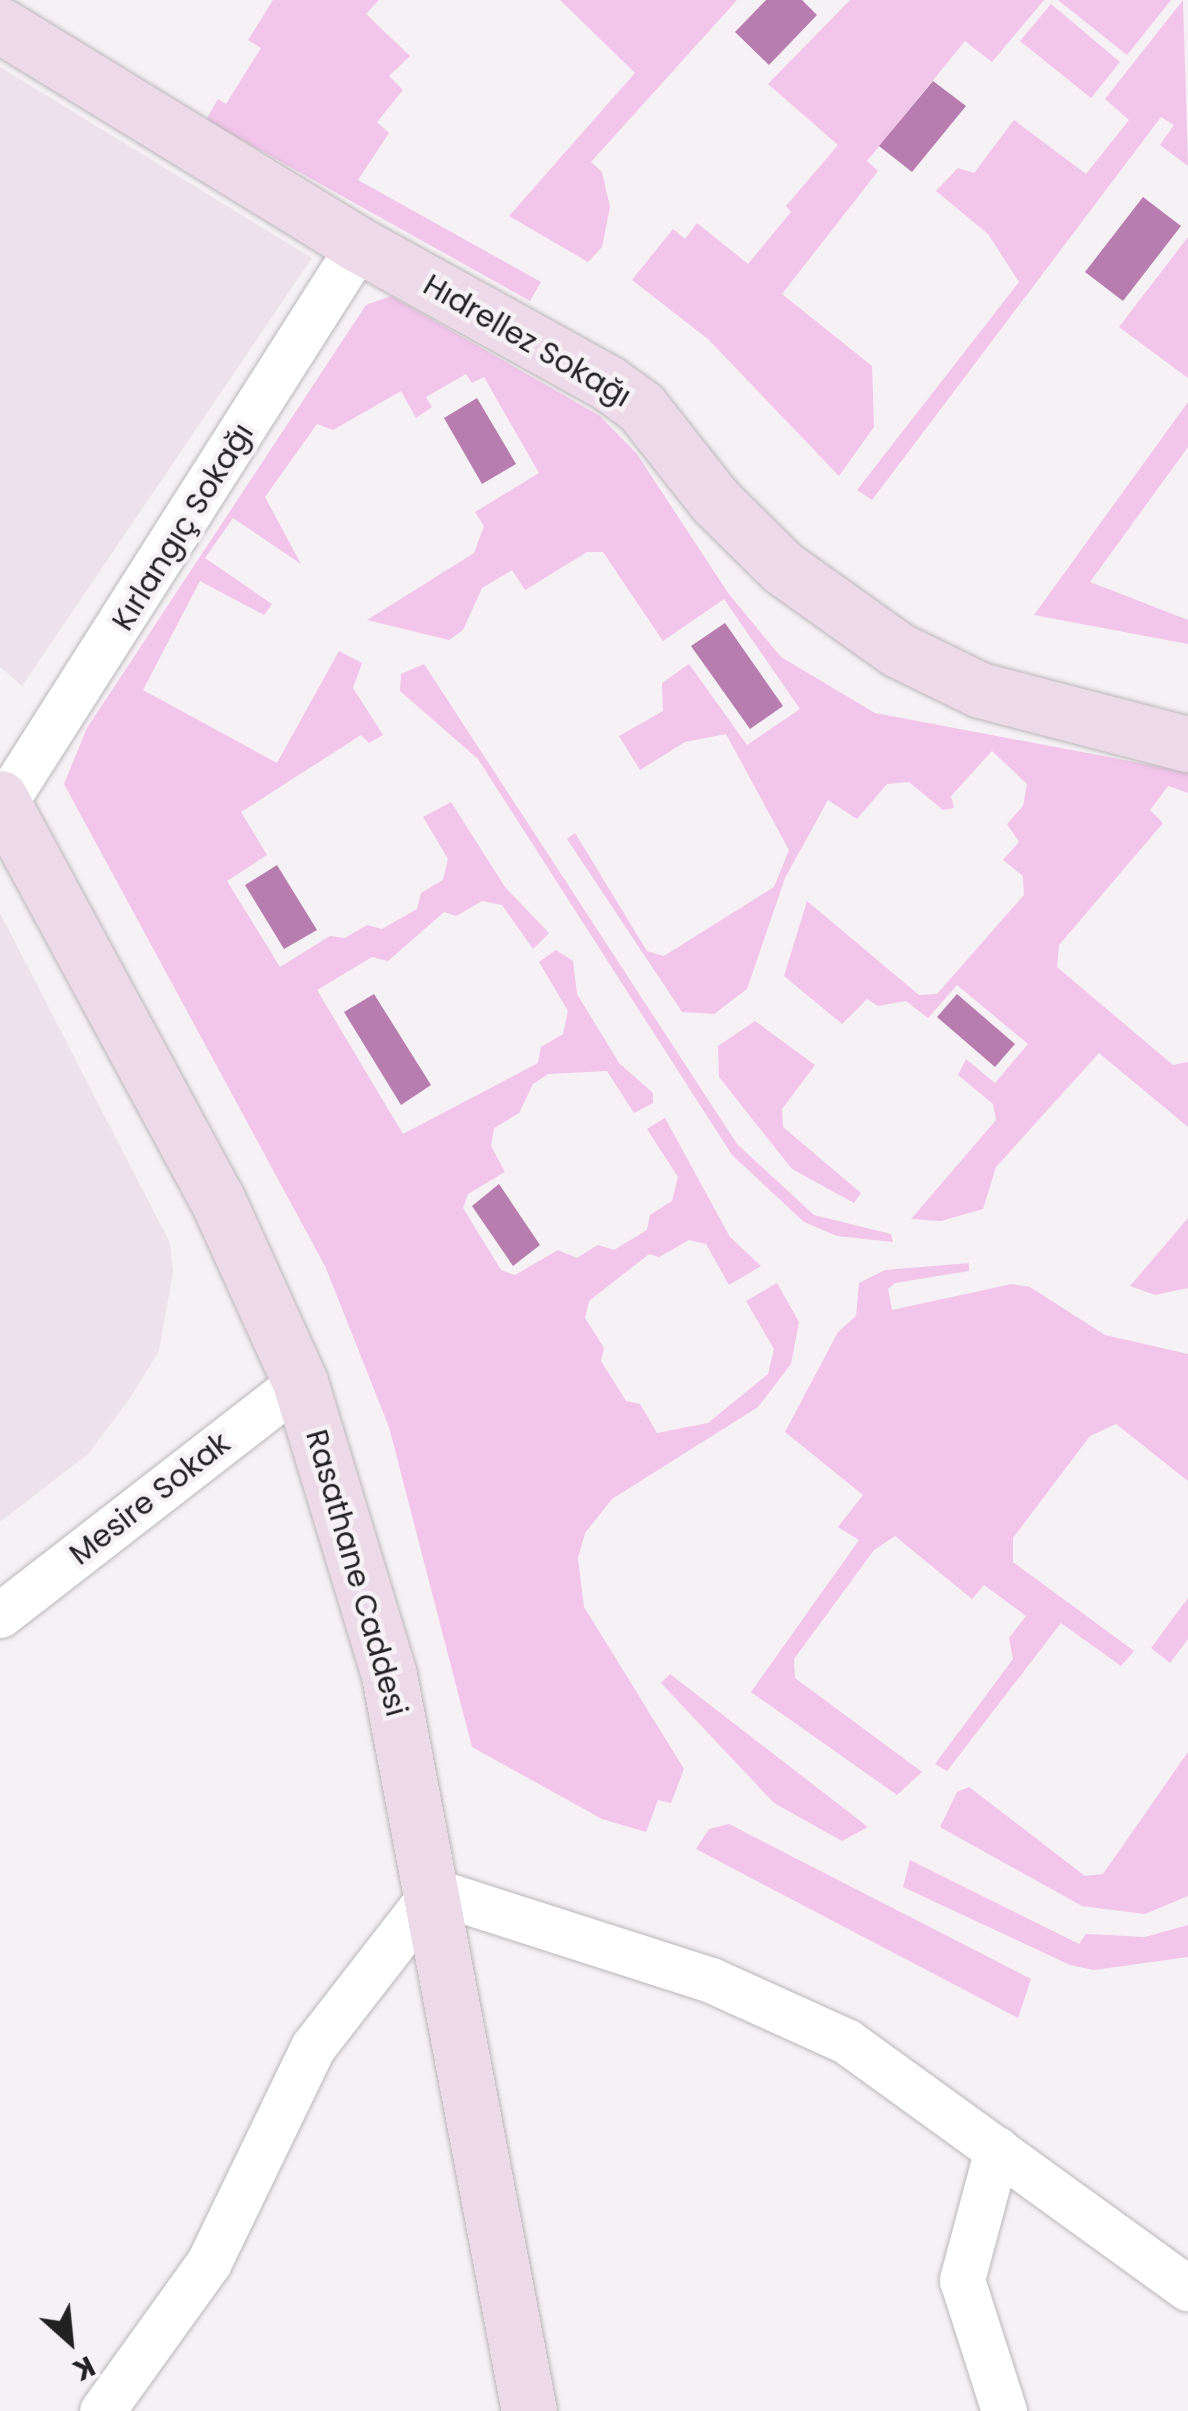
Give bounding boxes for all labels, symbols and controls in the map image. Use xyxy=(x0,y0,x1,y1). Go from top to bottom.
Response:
street label: Hıdrellez Sokağı xyxy=(417,267,637,415)
street label: Kırlangıç Sokağı xyxy=(105,417,261,637)
street label: Mesire Sokak xyxy=(63,1425,237,1573)
street label: Rasathane Caddesi xyxy=(298,1426,414,1720)
north arrow xyxy=(20,2291,120,2391)
text: K xyxy=(66,2346,101,2390)

